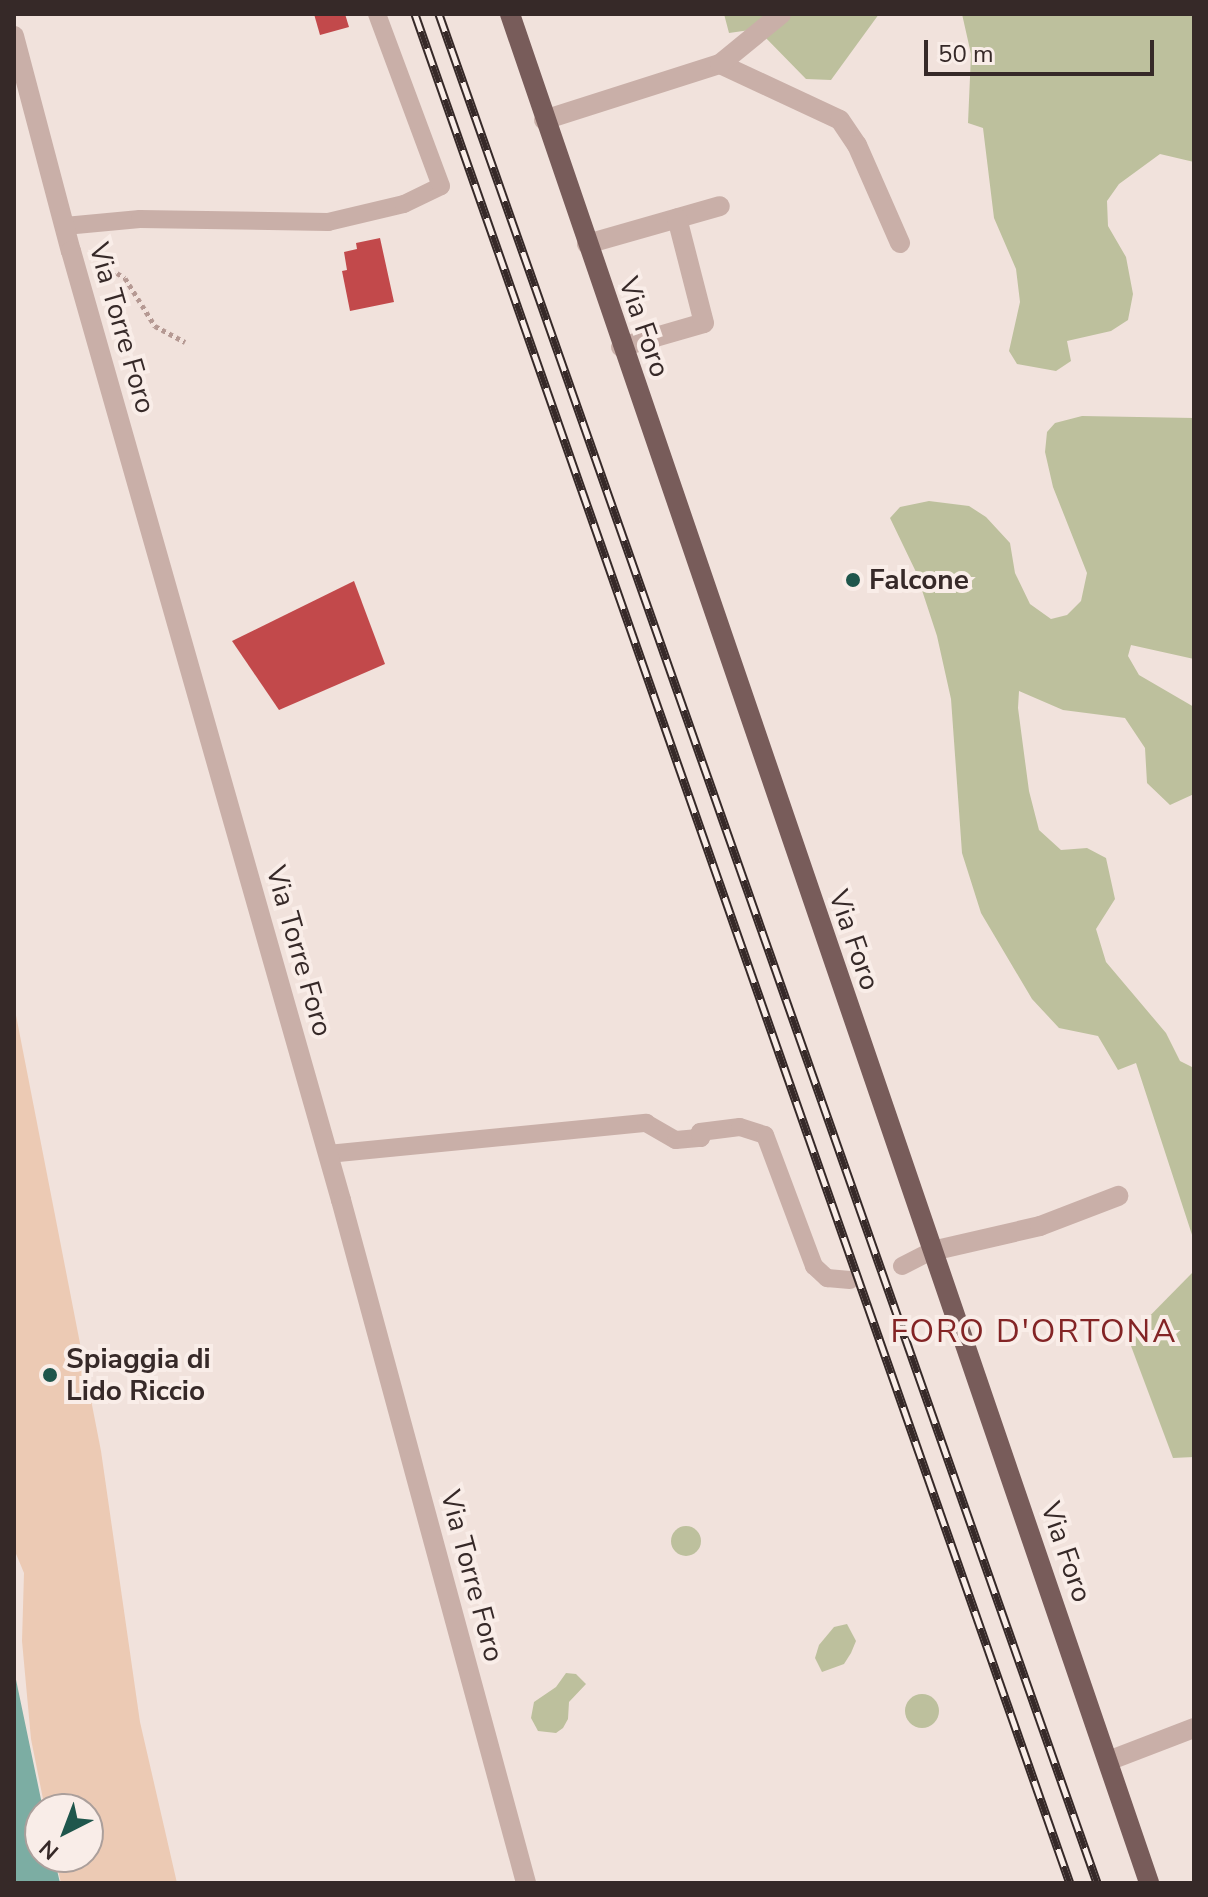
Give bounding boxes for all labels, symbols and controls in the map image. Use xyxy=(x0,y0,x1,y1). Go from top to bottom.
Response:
scale bar xyxy=(928,24,1158,74)
text: 50 m xyxy=(938,38,994,70)
street label: Via Torre Foro xyxy=(82,239,162,417)
street label: Via Foro xyxy=(611,273,677,381)
place label: Falcone xyxy=(869,563,969,597)
marker: Falcone xyxy=(844,571,862,589)
street label: Via Torre Foro xyxy=(259,862,339,1040)
street label: Via Foro xyxy=(821,886,887,994)
district label: FORO D'ORTONA xyxy=(890,1313,1178,1351)
place label: Spiaggia di Lido Riccio xyxy=(66,1342,211,1408)
marker: Spiaggia di Lido Riccio xyxy=(41,1366,59,1384)
street label: Via Torre Foro xyxy=(433,1487,511,1665)
street label: Via Foro xyxy=(1033,1498,1099,1606)
north arrow xyxy=(24,1793,104,1873)
text: N xyxy=(33,1833,65,1866)

